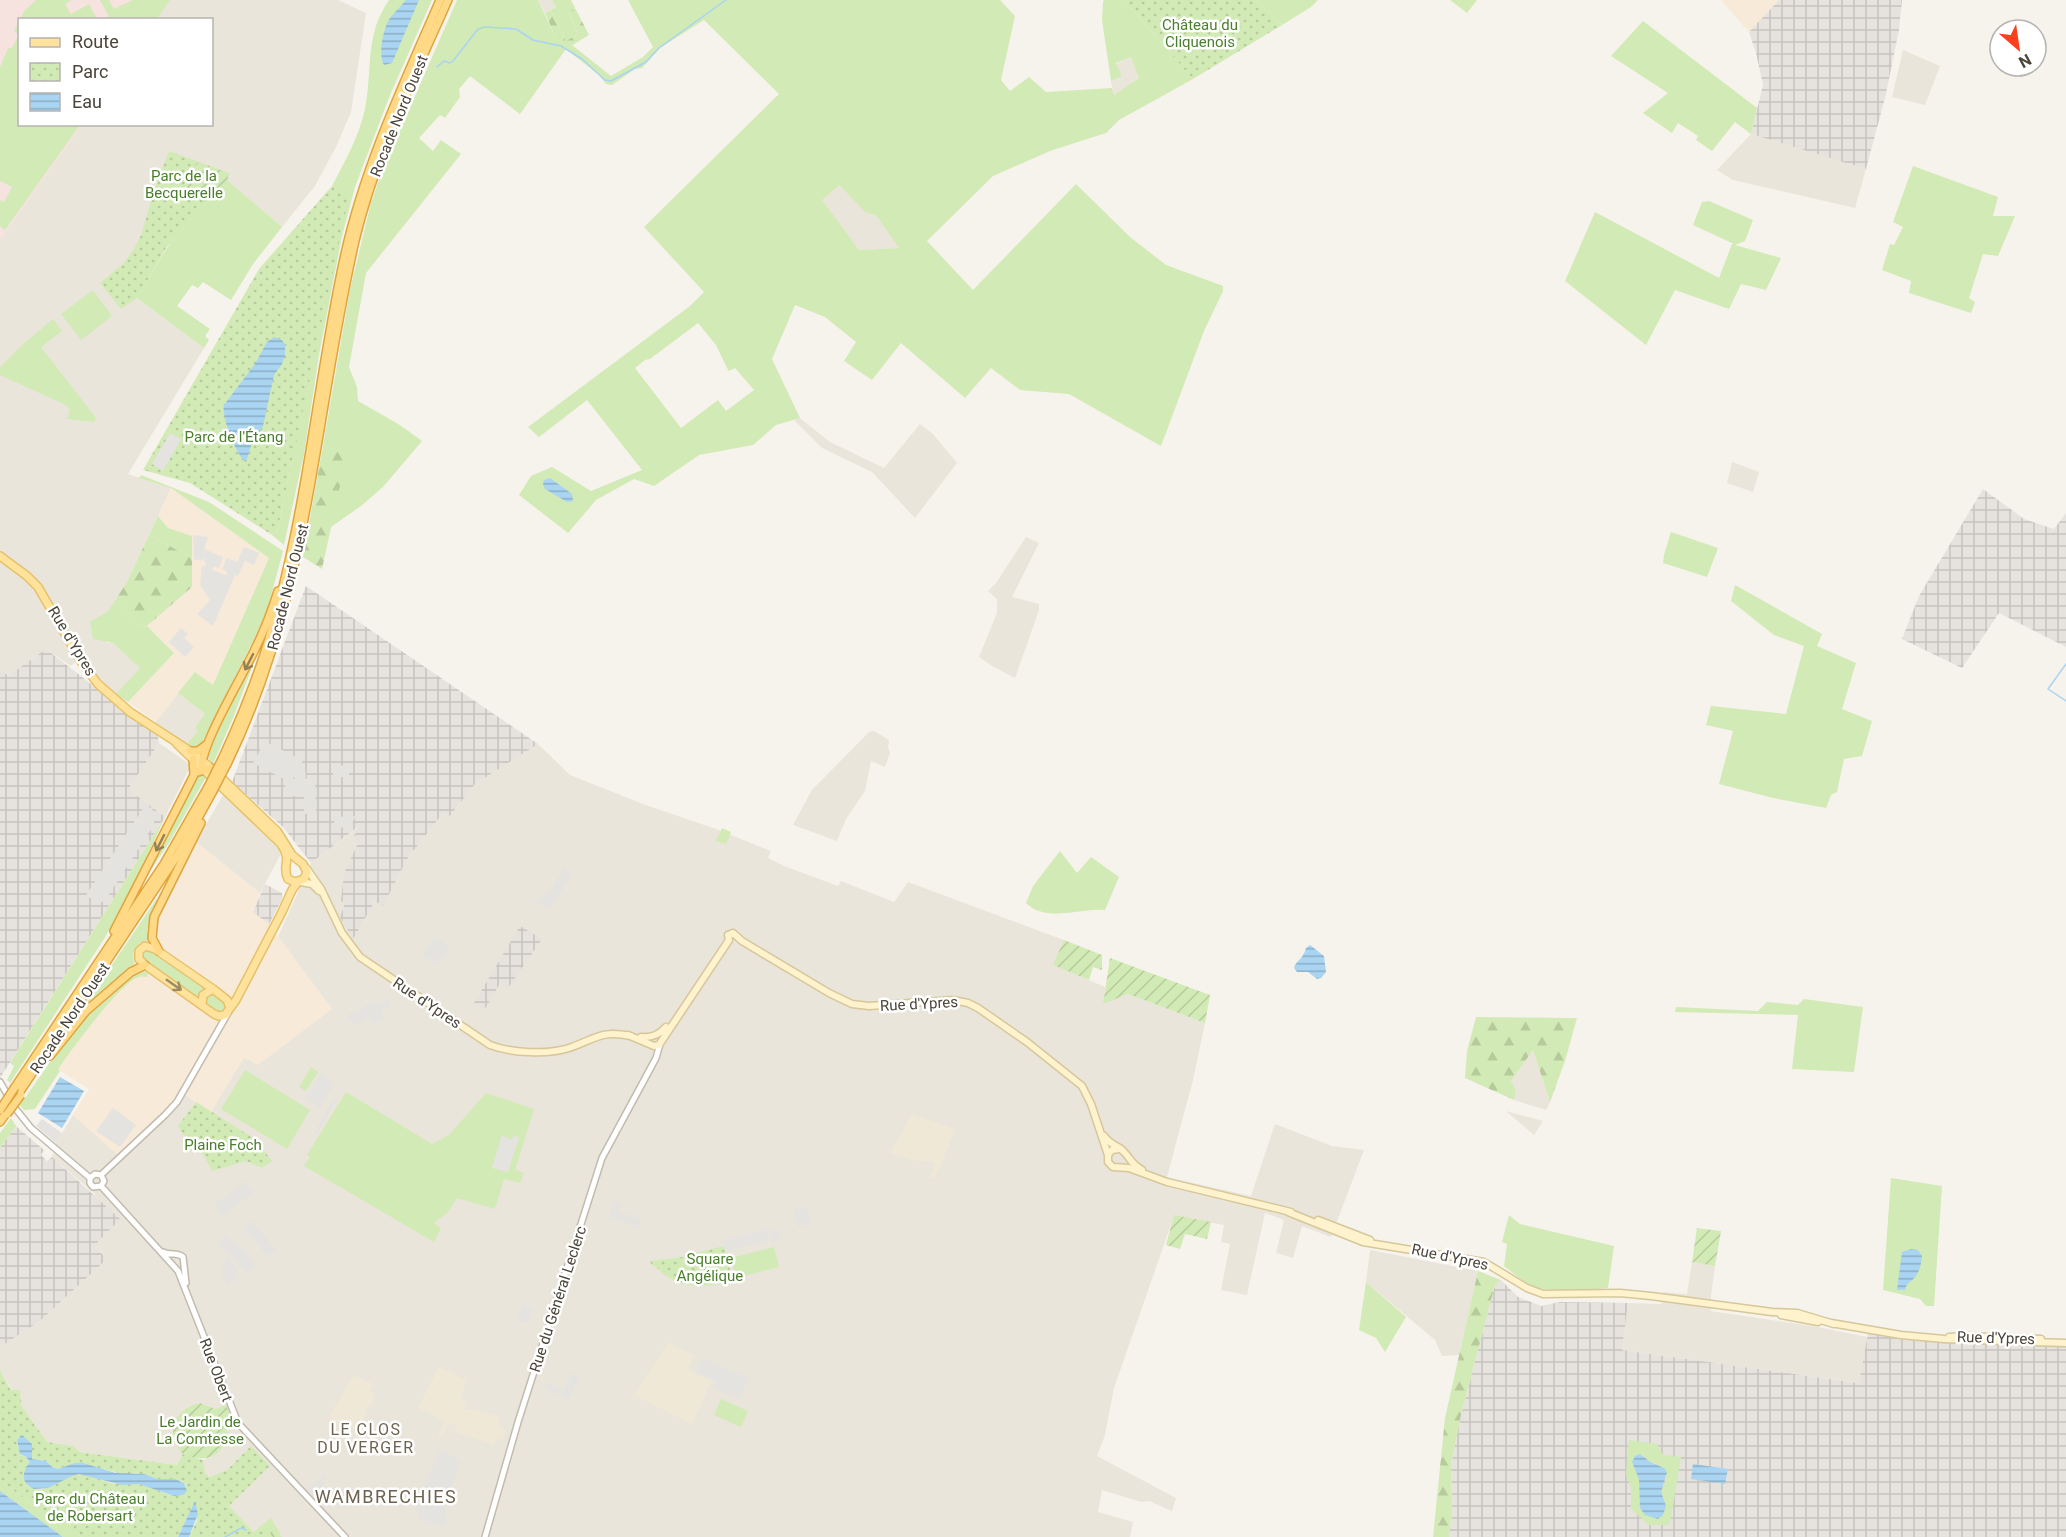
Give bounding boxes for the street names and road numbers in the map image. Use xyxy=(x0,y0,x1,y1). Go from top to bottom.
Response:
street label: Rocade Nord Ouest xyxy=(366,53,432,179)
street label: Rocade Nord Ouest xyxy=(264,522,312,652)
street label: Rue d'Ypres xyxy=(44,603,100,679)
street label: Rocade Nord Ouest xyxy=(26,959,114,1077)
street label: Rue d'Ypres xyxy=(390,974,464,1032)
street label: Rue d'Ypres xyxy=(880,993,958,1015)
street label: Rue du Général Leclerc xyxy=(526,1223,590,1374)
street label: Rue d'Ypres xyxy=(1410,1240,1490,1274)
street label: Rue d'Ypres xyxy=(1957,1328,2035,1348)
street label: Rue Obert xyxy=(196,1336,236,1404)

